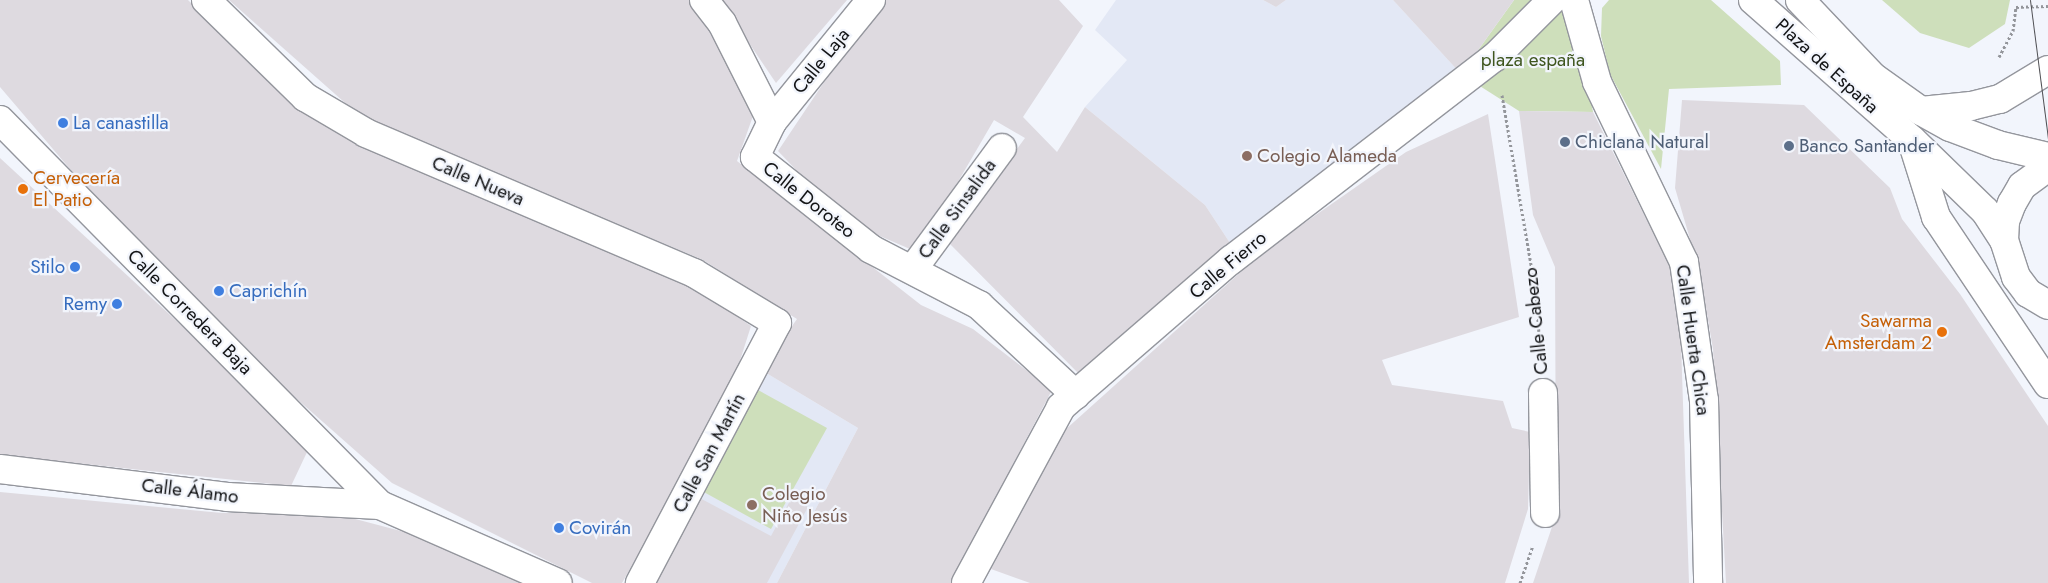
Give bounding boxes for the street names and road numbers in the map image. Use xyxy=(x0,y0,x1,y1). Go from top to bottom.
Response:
street label: Plaza de España xyxy=(1771,14,1883,118)
street label: Calle Laja xyxy=(788,24,854,98)
street label: Calle Nueva xyxy=(428,151,528,211)
street label: Calle Sinsalida xyxy=(913,155,1001,263)
street label: Calle Doroteo xyxy=(758,157,860,243)
street label: Calle Fierro xyxy=(1185,226,1271,304)
street label: Calle Corredera Baja xyxy=(123,245,257,379)
street label: Calle Huerta Chica xyxy=(1671,263,1715,417)
street label: Calle Cabezo xyxy=(1519,266,1553,376)
street label: Calle San Martín xyxy=(668,389,750,517)
street label: Calle Álamo xyxy=(140,474,240,508)

